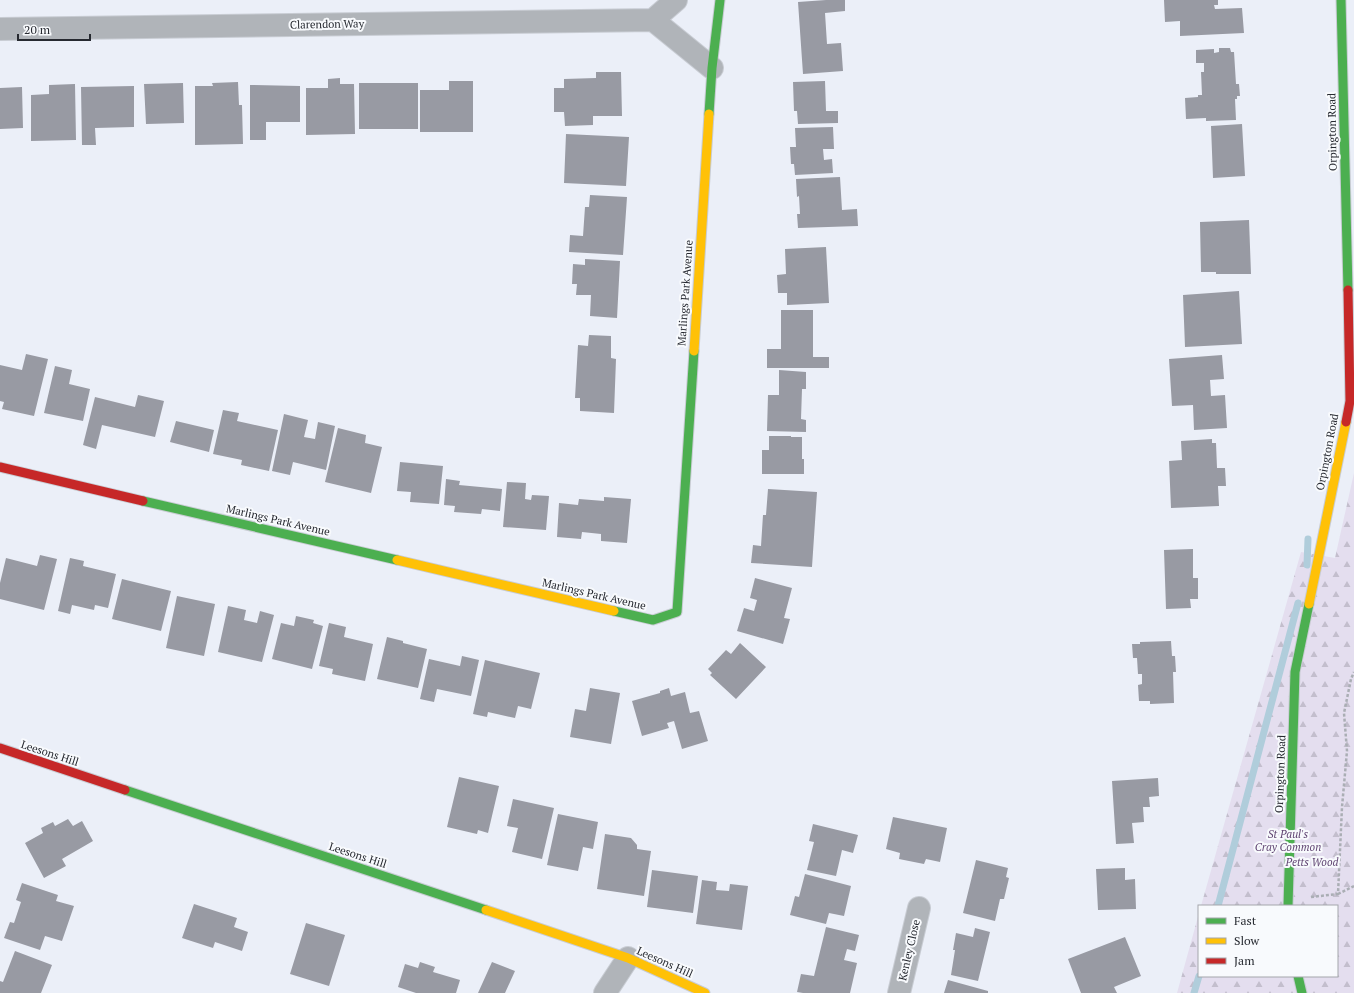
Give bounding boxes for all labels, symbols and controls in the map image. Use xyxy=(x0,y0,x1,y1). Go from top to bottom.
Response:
scale bar xyxy=(18,16,90,42)
street label: Clarendon Way xyxy=(290,16,365,32)
text: 20 m xyxy=(24,22,51,37)
street label: Orpington Road xyxy=(1324,93,1340,171)
street label: Marlings Park Avenue xyxy=(674,239,696,346)
street label: Orpington Road xyxy=(1313,412,1341,492)
street label: Marlings Park Avenue xyxy=(225,501,332,539)
street label: Marlings Park Avenue xyxy=(541,575,648,613)
street label: Orpington Road xyxy=(1272,735,1288,813)
street label: Leesons Hill xyxy=(19,737,81,769)
park label: St Paul's Cray Common xyxy=(1255,827,1321,854)
street label: Leesons Hill xyxy=(327,839,389,871)
park label: Petts Wood xyxy=(1285,855,1339,869)
legend xyxy=(1198,905,1338,977)
text: Fast xyxy=(1234,913,1257,928)
street label: Kenley Close xyxy=(895,918,923,982)
text: Slow xyxy=(1234,933,1260,948)
street label: Leesons Hill xyxy=(635,943,695,981)
text: Jam xyxy=(1234,953,1255,968)

